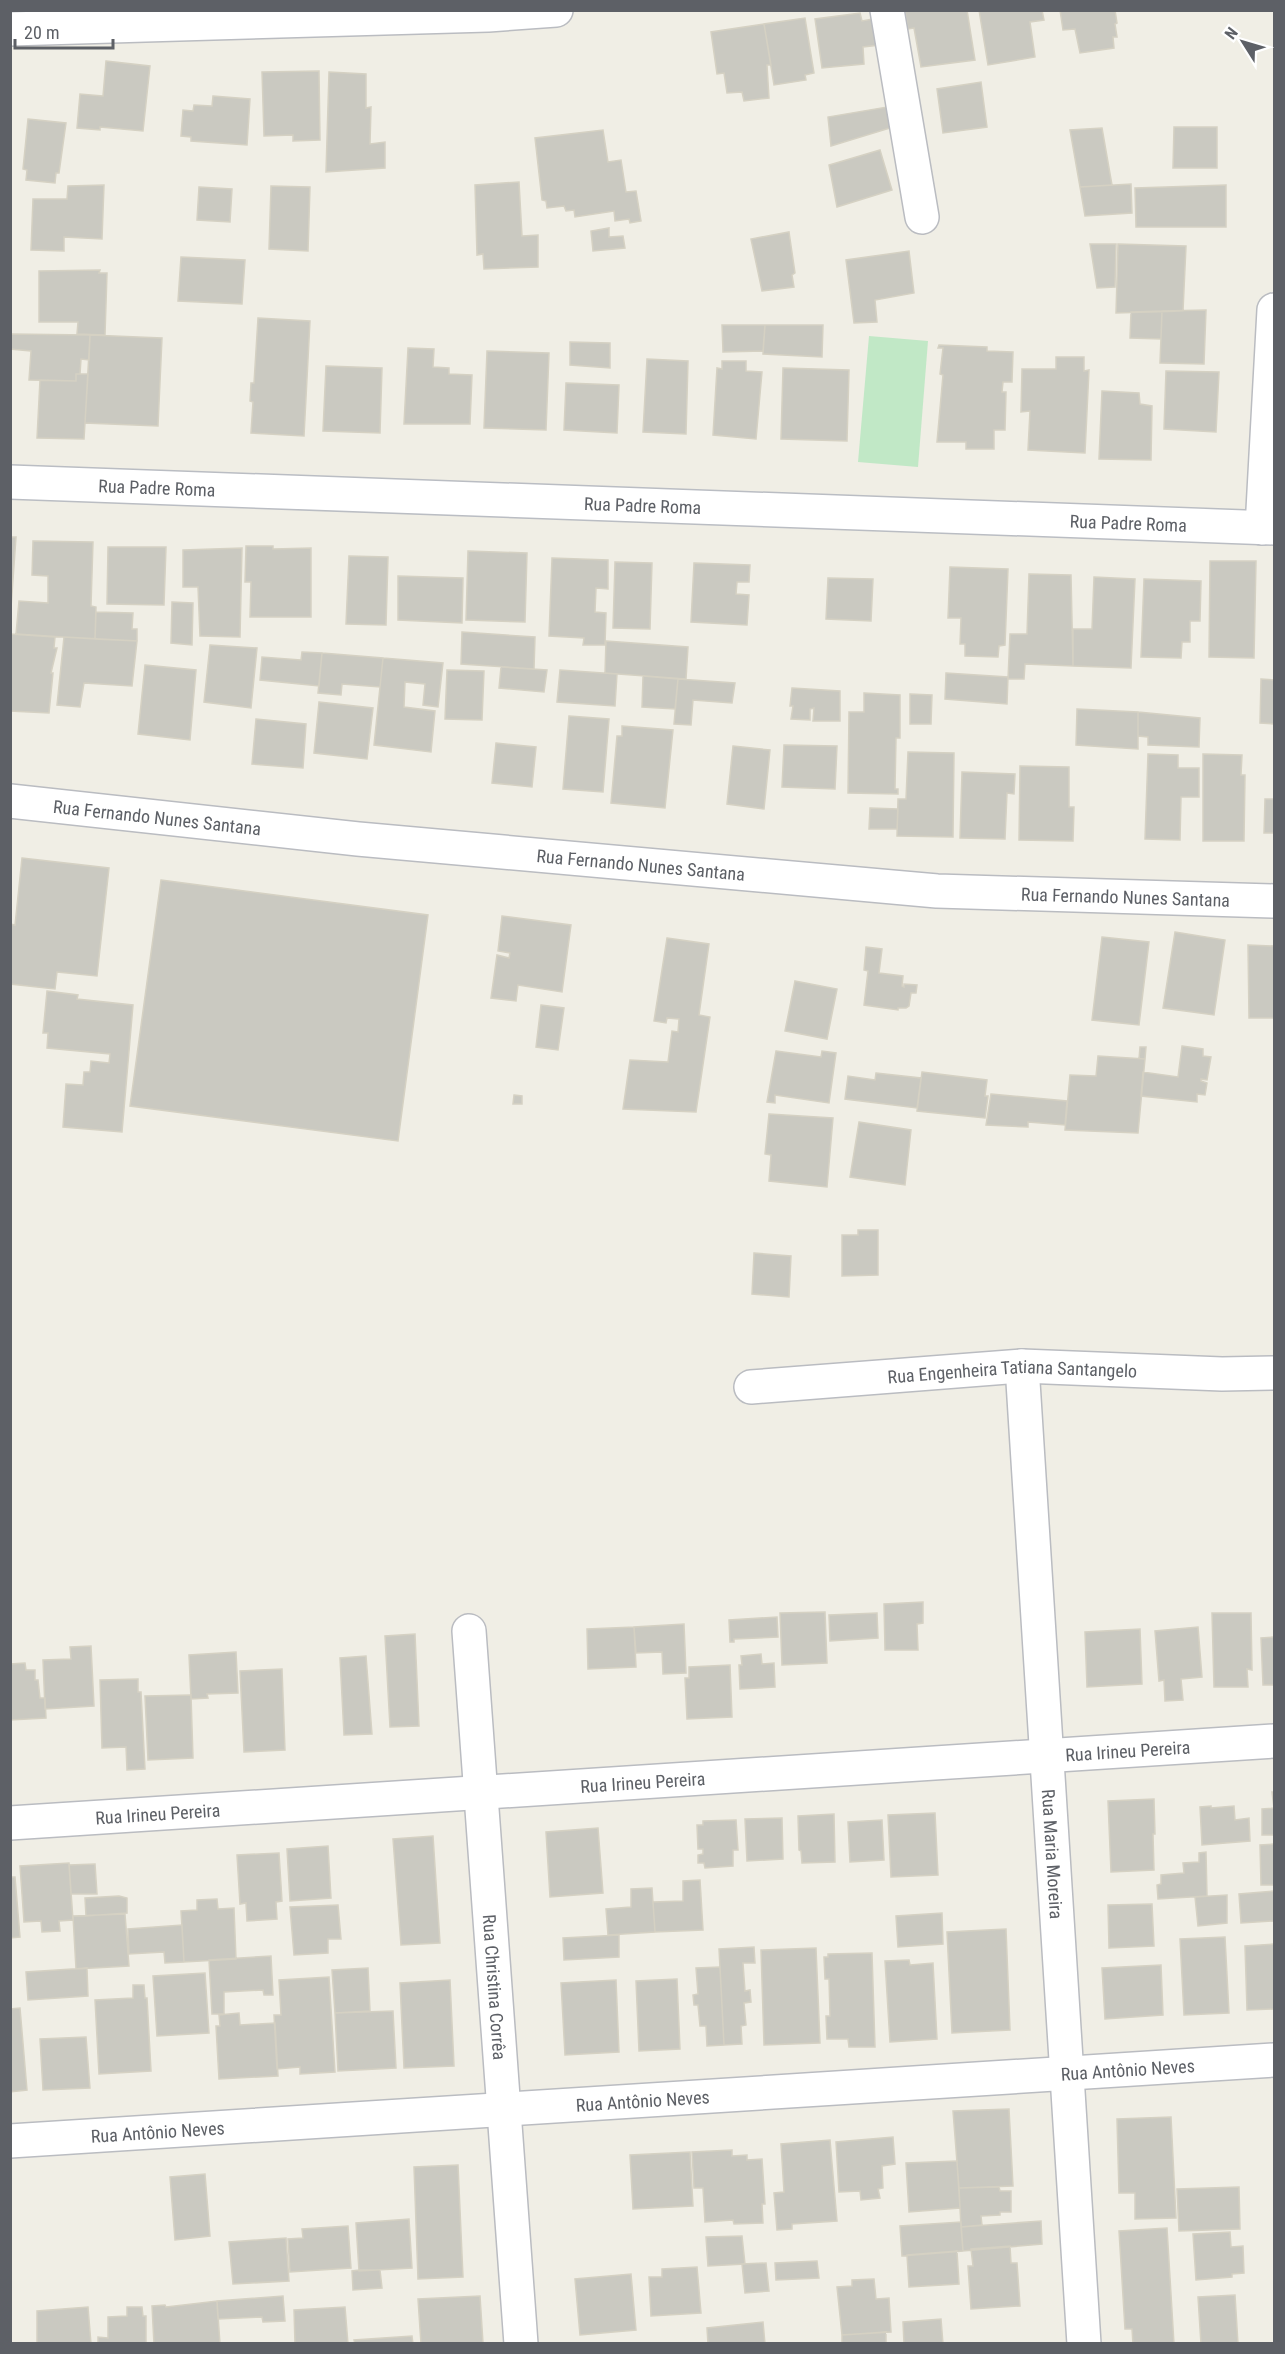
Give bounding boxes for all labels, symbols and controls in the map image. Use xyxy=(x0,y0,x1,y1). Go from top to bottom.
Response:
scale bar xyxy=(15,12,112,50)
north arrow xyxy=(1213,12,1273,72)
text: 20 m xyxy=(24,22,59,43)
text: N xyxy=(1221,24,1242,43)
street label: Rua Padre Roma xyxy=(98,475,216,500)
street label: Rua Padre Roma xyxy=(584,492,702,518)
street label: Rua Padre Roma xyxy=(1069,510,1187,535)
street label: Rua Fernando Nunes Santana xyxy=(52,795,262,839)
street label: Rua Fernando Nunes Santana xyxy=(536,845,746,884)
street label: Rua Fernando Nunes Santana xyxy=(1021,883,1230,910)
street label: Rua Engenheira Tatiana Santangelo xyxy=(887,1355,1138,1387)
street label: Rua Irineu Pereira xyxy=(1065,1736,1191,1765)
street label: Rua Irineu Pereira xyxy=(580,1767,706,1796)
street label: Rua Maria Moreira xyxy=(1038,1788,1068,1920)
street label: Rua Irineu Pereira xyxy=(95,1799,221,1828)
street label: Rua Christina Corrêa xyxy=(479,1914,511,2061)
street label: Rua Antônio Neves xyxy=(1060,2055,1195,2084)
street label: Rua Antônio Neves xyxy=(575,2086,710,2115)
street label: Rua Antônio Neves xyxy=(90,2117,225,2146)

